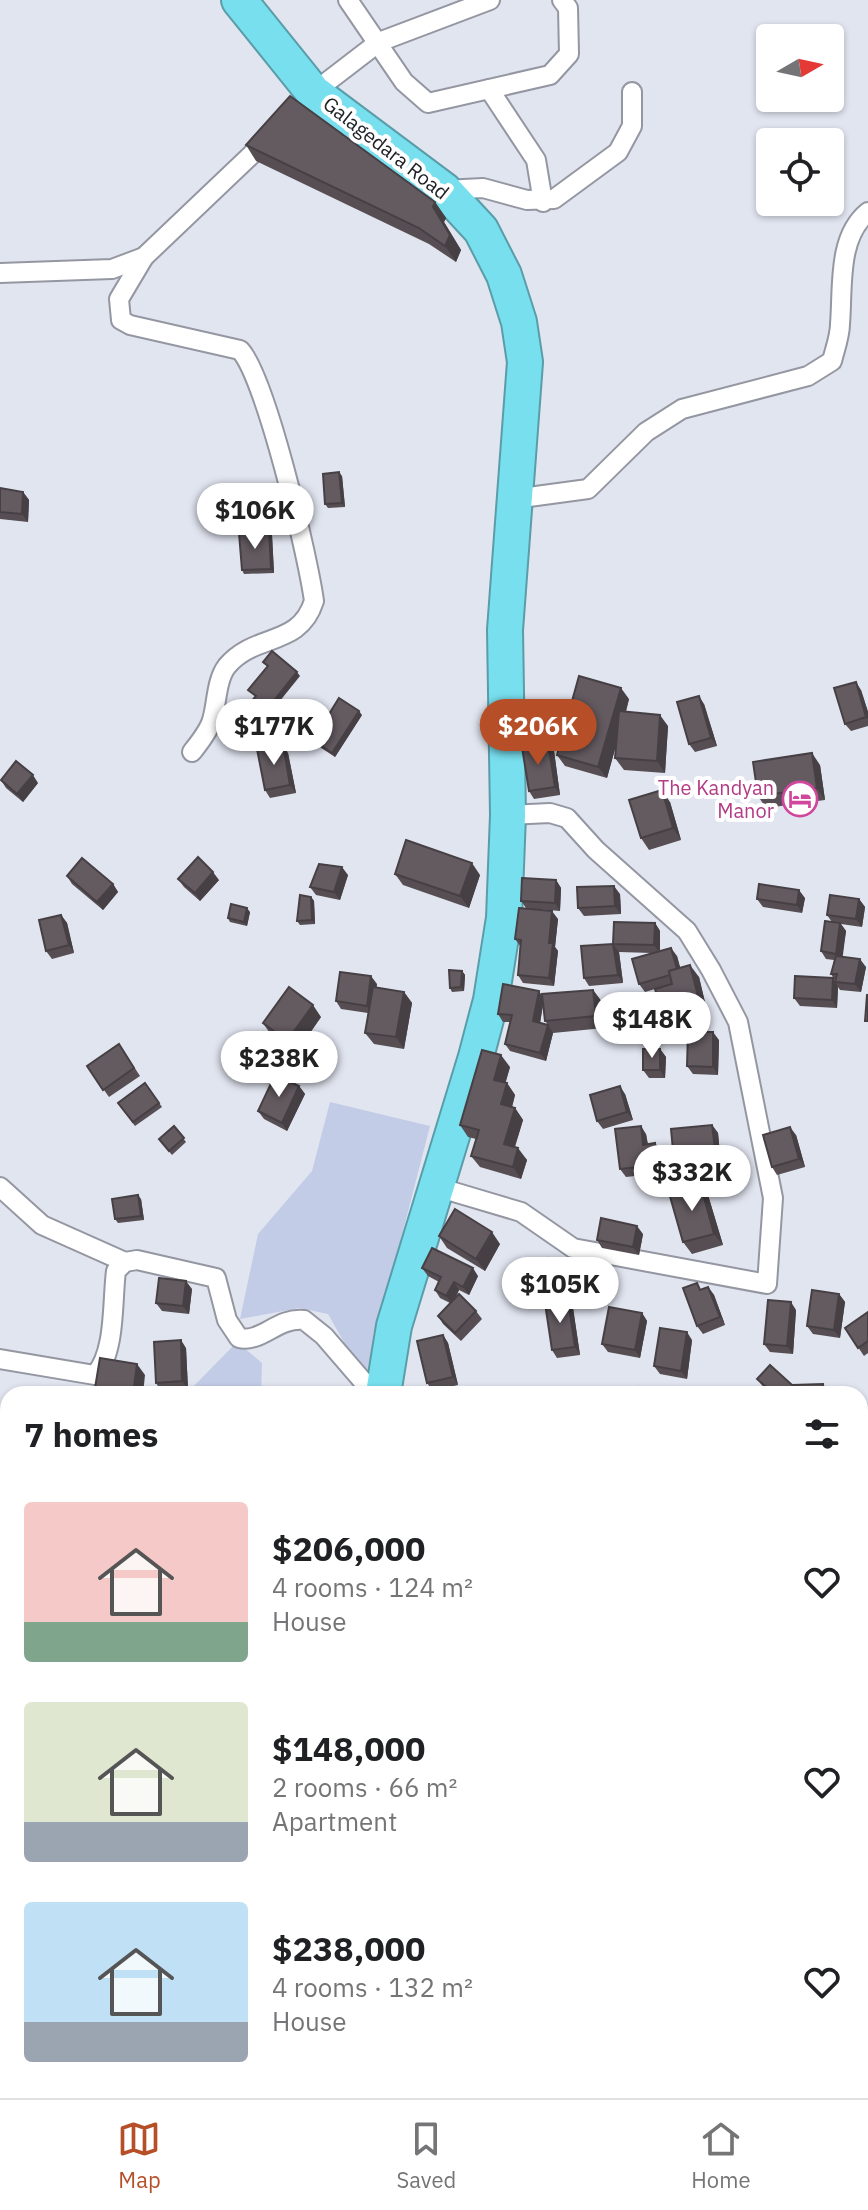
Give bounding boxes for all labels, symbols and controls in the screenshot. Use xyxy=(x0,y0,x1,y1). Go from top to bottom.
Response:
north arrow xyxy=(756,24,844,112)
map controls xyxy=(756,24,844,216)
street label: Galagedara Road xyxy=(318,90,455,205)
button: locate xyxy=(756,128,844,216)
pin: $106K xyxy=(199,483,311,551)
text: $106K xyxy=(215,492,295,526)
pin: $177K xyxy=(218,699,330,767)
pin: $206K xyxy=(482,699,594,767)
text: $177K xyxy=(234,708,314,742)
text: $206K xyxy=(498,708,578,742)
place label: The Kandyan Manor xyxy=(658,774,774,824)
hotel icon: The Kandyan Manor xyxy=(781,780,819,818)
pin: $148K xyxy=(596,992,708,1060)
text: $148K xyxy=(612,1001,692,1035)
pin: $238K xyxy=(223,1031,335,1099)
text: $238K xyxy=(239,1040,319,1074)
pin: $332K xyxy=(636,1145,748,1213)
text: $332K xyxy=(652,1154,732,1188)
pin: $105K xyxy=(504,1257,616,1325)
text: $105K xyxy=(520,1266,600,1300)
text: 7 homes xyxy=(24,1412,159,1456)
icon: filters xyxy=(800,1412,844,1456)
text: $206,000 xyxy=(272,1526,425,1570)
icon: home xyxy=(88,1534,184,1630)
icon: heart xyxy=(800,1560,844,1604)
text: 4 rooms · 124 m² xyxy=(272,1570,473,1604)
text: House xyxy=(272,1604,347,1638)
text: $148,000 xyxy=(272,1726,425,1770)
icon: home xyxy=(88,1734,184,1830)
icon: heart xyxy=(800,1760,844,1804)
text: 2 rooms · 66 m² xyxy=(272,1770,457,1804)
text: Apartment xyxy=(272,1804,397,1838)
text: $238,000 xyxy=(272,1926,425,1970)
icon: home xyxy=(88,1934,184,2030)
icon: heart xyxy=(800,1960,844,2004)
text: 4 rooms · 132 m² xyxy=(272,1970,473,2004)
text: House xyxy=(272,2004,347,2038)
tab: Map xyxy=(117,2117,161,2194)
tab: Saved xyxy=(396,2117,456,2194)
tab: Home xyxy=(691,2117,750,2194)

